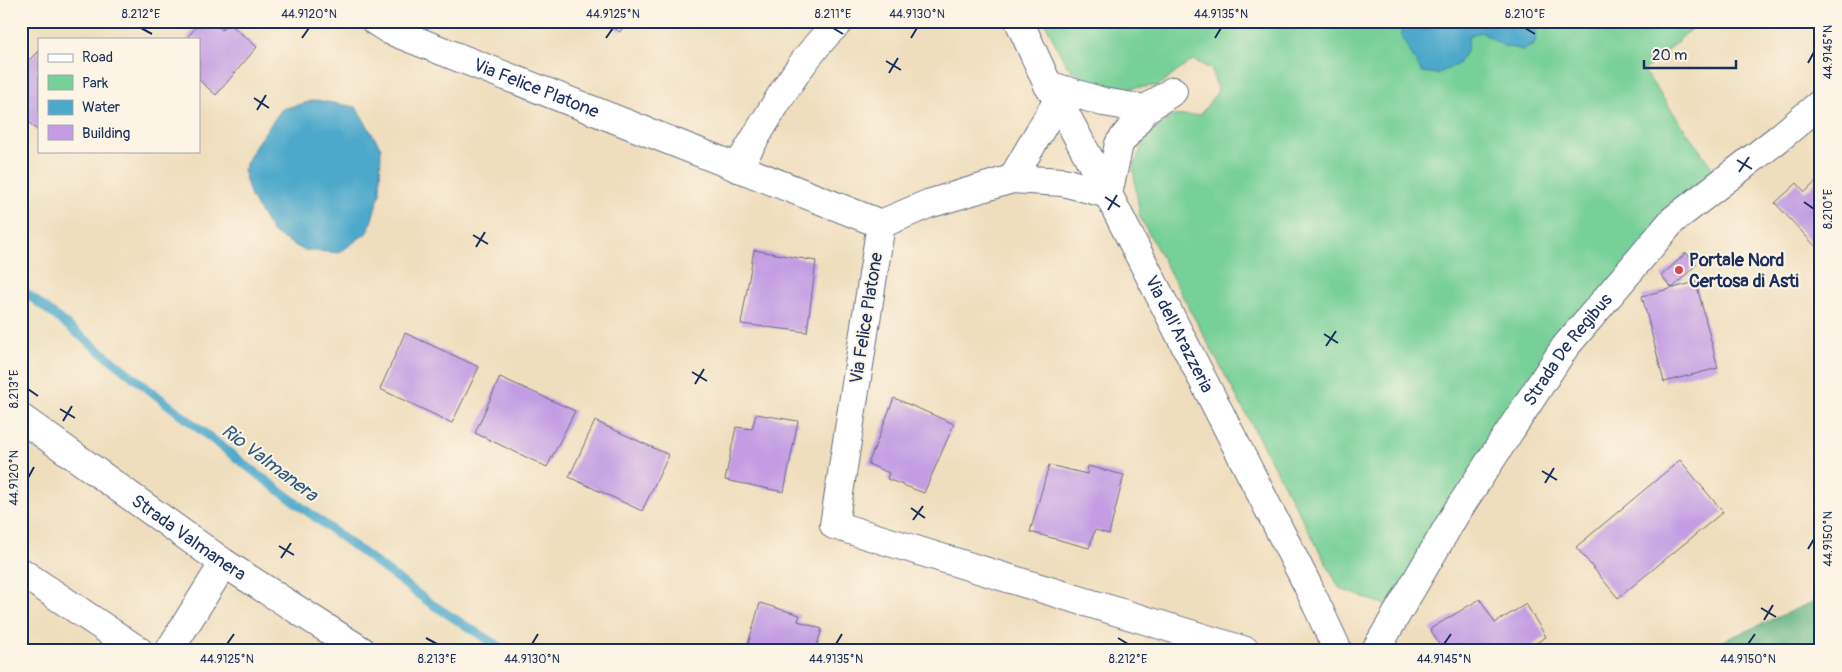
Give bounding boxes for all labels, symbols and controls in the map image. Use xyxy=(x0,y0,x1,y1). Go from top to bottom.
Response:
text: 8.212°E xyxy=(122,7,160,22)
text: 44.9120°N xyxy=(281,7,337,22)
text: 44.9125°N xyxy=(586,7,640,22)
text: 8.211°E xyxy=(815,7,851,22)
text: 44.9130°N xyxy=(889,7,945,22)
text: 44.9135°N xyxy=(1194,7,1248,22)
text: 8.210°E xyxy=(1505,7,1545,22)
text: 44.9145°N xyxy=(1821,25,1836,79)
legend xyxy=(38,38,200,152)
scale bar xyxy=(1644,38,1737,70)
text: 20 m xyxy=(1652,46,1687,65)
text: Road xyxy=(82,48,113,67)
street label: Via Felice Platone xyxy=(470,53,602,124)
text: Park xyxy=(82,74,109,93)
text: Water xyxy=(82,98,121,117)
text: Building xyxy=(82,124,130,143)
text: 8.210°E xyxy=(1821,189,1836,229)
place label: Portale Nord Certosa di Asti xyxy=(1689,249,1799,293)
street label: Via Felice Platone xyxy=(845,251,888,385)
marker: Portale Nord Certosa di Asti xyxy=(1673,264,1685,276)
street label: Via dell'Arazzeria xyxy=(1140,272,1218,397)
street label: Strada De Regibus xyxy=(1518,289,1618,411)
text: 8.213°E xyxy=(7,370,22,408)
water label: Rio Valmanera xyxy=(217,419,323,507)
text: 44.9120°N xyxy=(7,450,22,506)
street label: Strada Valmanera xyxy=(127,490,250,586)
text: 44.9150°N xyxy=(1821,511,1836,567)
text: 44.9125°N xyxy=(200,652,254,667)
text: 8.213°E xyxy=(418,652,456,667)
text: 44.9130°N xyxy=(504,652,560,667)
text: 44.9135°N xyxy=(809,652,863,667)
text: 8.212°E xyxy=(1109,652,1147,667)
text: 44.9145°N xyxy=(1417,652,1471,667)
text: 44.9150°N xyxy=(1720,652,1776,667)

